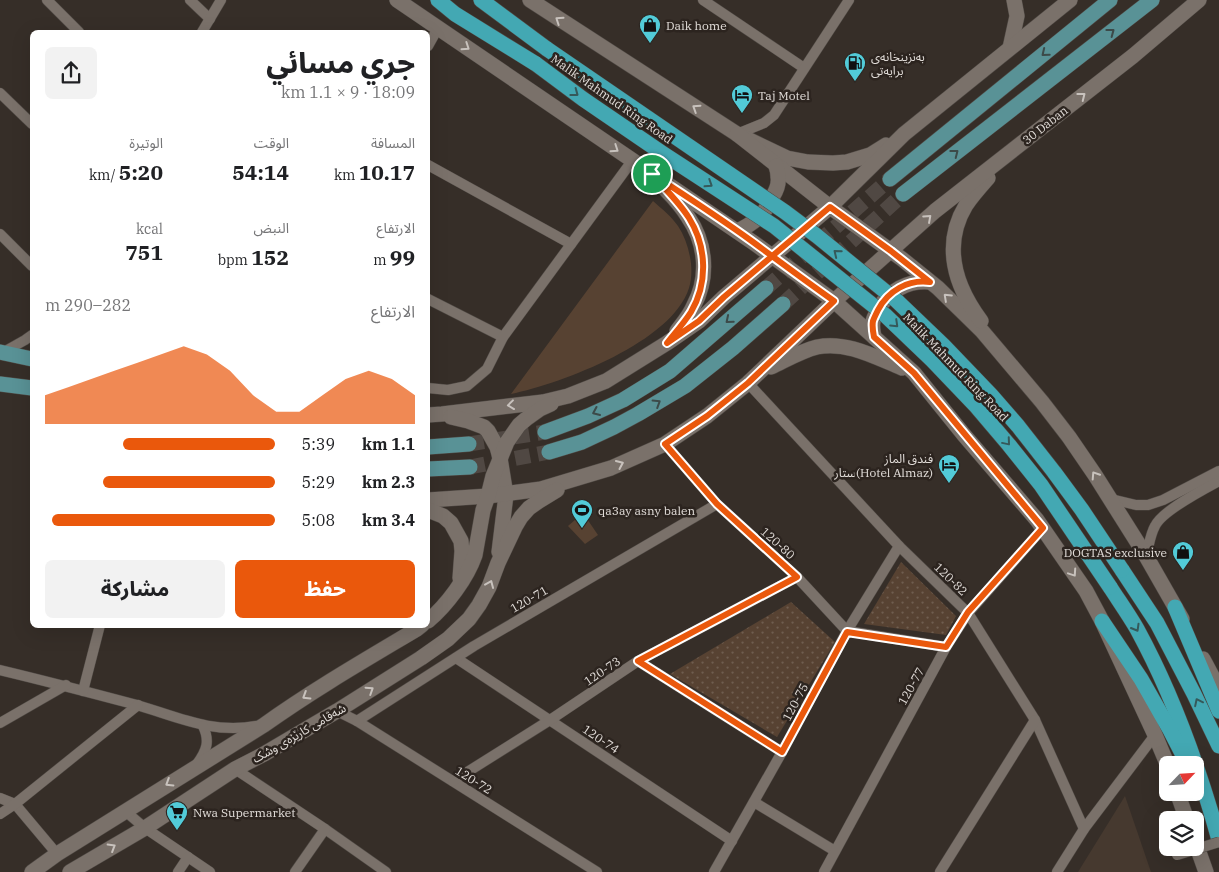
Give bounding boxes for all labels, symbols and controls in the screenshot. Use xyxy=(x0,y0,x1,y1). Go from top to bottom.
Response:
shop icon: Daik home xyxy=(638,13,662,44)
one-way arrow xyxy=(555,17,565,26)
place label: Daik home xyxy=(666,18,727,33)
one-way arrow xyxy=(1105,29,1114,37)
one-way arrow xyxy=(461,41,470,51)
text: جري مسائي xyxy=(266,44,415,81)
button: share xyxy=(45,47,97,99)
one-way arrow xyxy=(1042,47,1051,55)
place label: بەنزینخانەی برایەتی xyxy=(871,49,925,78)
street label: Malik Mahmud Ring Road xyxy=(548,51,676,147)
fuel station icon: بەنزینخانەی برایەتی xyxy=(843,51,867,82)
text: 18:09 · 9 × 1.1 km xyxy=(281,82,415,102)
hotel icon: Taj Motel xyxy=(730,83,754,114)
one-way arrow xyxy=(569,87,579,96)
place label: Taj Motel xyxy=(758,88,810,103)
one-way arrow xyxy=(1077,92,1086,101)
street label: 30 Daban xyxy=(1019,102,1071,147)
one-way arrow xyxy=(692,105,701,114)
text: الوتيرة xyxy=(129,134,163,152)
text: الوقت xyxy=(254,134,289,152)
text: المسافة xyxy=(371,134,415,152)
one-way arrow xyxy=(609,143,619,152)
one-way arrow xyxy=(949,150,958,158)
pin xyxy=(631,153,673,195)
text: 5:20 xyxy=(119,158,163,186)
text: 54:14 xyxy=(232,158,289,186)
text: 10.17 xyxy=(359,158,415,186)
icon: arrive xyxy=(638,160,666,188)
text: /km xyxy=(89,166,119,184)
text: km xyxy=(334,166,359,184)
one-way arrow xyxy=(704,178,713,187)
one-way arrow xyxy=(922,215,931,224)
text: النبض xyxy=(253,219,289,237)
text: الارتفاع xyxy=(377,219,415,237)
text: kcal xyxy=(136,220,163,238)
text: 751 xyxy=(125,238,163,266)
text: 152 xyxy=(251,243,289,271)
text: 99 xyxy=(390,243,415,271)
one-way arrow xyxy=(834,250,843,258)
text: bpm xyxy=(218,251,251,269)
text: m xyxy=(373,251,390,269)
one-way arrow xyxy=(944,294,953,303)
text: 282–290 m xyxy=(45,295,131,315)
text: الارتفاع xyxy=(371,301,415,321)
street label: Malik Mahmud Ring Road xyxy=(900,310,1012,424)
one-way arrow xyxy=(726,314,735,323)
one-way arrow xyxy=(889,318,898,327)
one-way arrow xyxy=(506,399,514,410)
one-way arrow xyxy=(651,400,660,410)
one-way arrow xyxy=(593,406,602,416)
text: 5:39 xyxy=(302,434,335,454)
text: 1.1 km xyxy=(362,434,415,454)
one-way arrow xyxy=(1001,436,1010,445)
place label: فندق الماز ستار(Hotel Almaz) xyxy=(833,451,933,480)
hotel icon: فندق الماز ستار(Hotel Almaz) xyxy=(937,453,961,484)
one-way arrow xyxy=(615,460,624,470)
text: 5:29 xyxy=(302,472,335,492)
text: 2.3 km xyxy=(362,472,415,492)
one-way arrow xyxy=(1092,472,1101,481)
sports icon: qa3ay asny balen xyxy=(570,498,594,529)
place label: qa3ay asny balen xyxy=(598,503,696,518)
text: 5:08 xyxy=(302,510,335,530)
text: 3.4 km xyxy=(362,510,415,530)
street label: 120-80 xyxy=(758,524,798,562)
shop icon: DOGTAS exclusive xyxy=(1171,540,1195,571)
place label: DOGTAS exclusive xyxy=(1064,545,1167,560)
street label: 120-82 xyxy=(931,559,971,599)
button: مشاركة xyxy=(45,560,225,618)
button: حفظ xyxy=(235,560,415,618)
one-way arrow xyxy=(1067,568,1077,577)
one-way arrow xyxy=(483,580,494,589)
street label: 120-71 xyxy=(508,582,550,616)
one-way arrow xyxy=(1129,623,1139,632)
street label: 120-73 xyxy=(581,653,623,689)
street label: 120-77 xyxy=(895,665,927,707)
street label: 120-75 xyxy=(779,681,811,723)
one-way arrow xyxy=(365,687,374,696)
one-way arrow xyxy=(303,690,312,700)
one-way arrow xyxy=(1194,698,1204,707)
street label: شەقامی کارێزەی وشک xyxy=(250,700,349,766)
street label: 120-74 xyxy=(580,721,622,757)
north arrow xyxy=(1159,756,1204,801)
map controls xyxy=(1159,756,1204,856)
street label: 120-72 xyxy=(453,763,495,797)
one-way arrow xyxy=(166,777,175,787)
supermarket icon: Nwa Supermarket xyxy=(165,800,189,831)
place label: Nwa Supermarket xyxy=(193,805,295,820)
button: layers xyxy=(1159,811,1204,856)
one-way arrow xyxy=(107,844,116,854)

